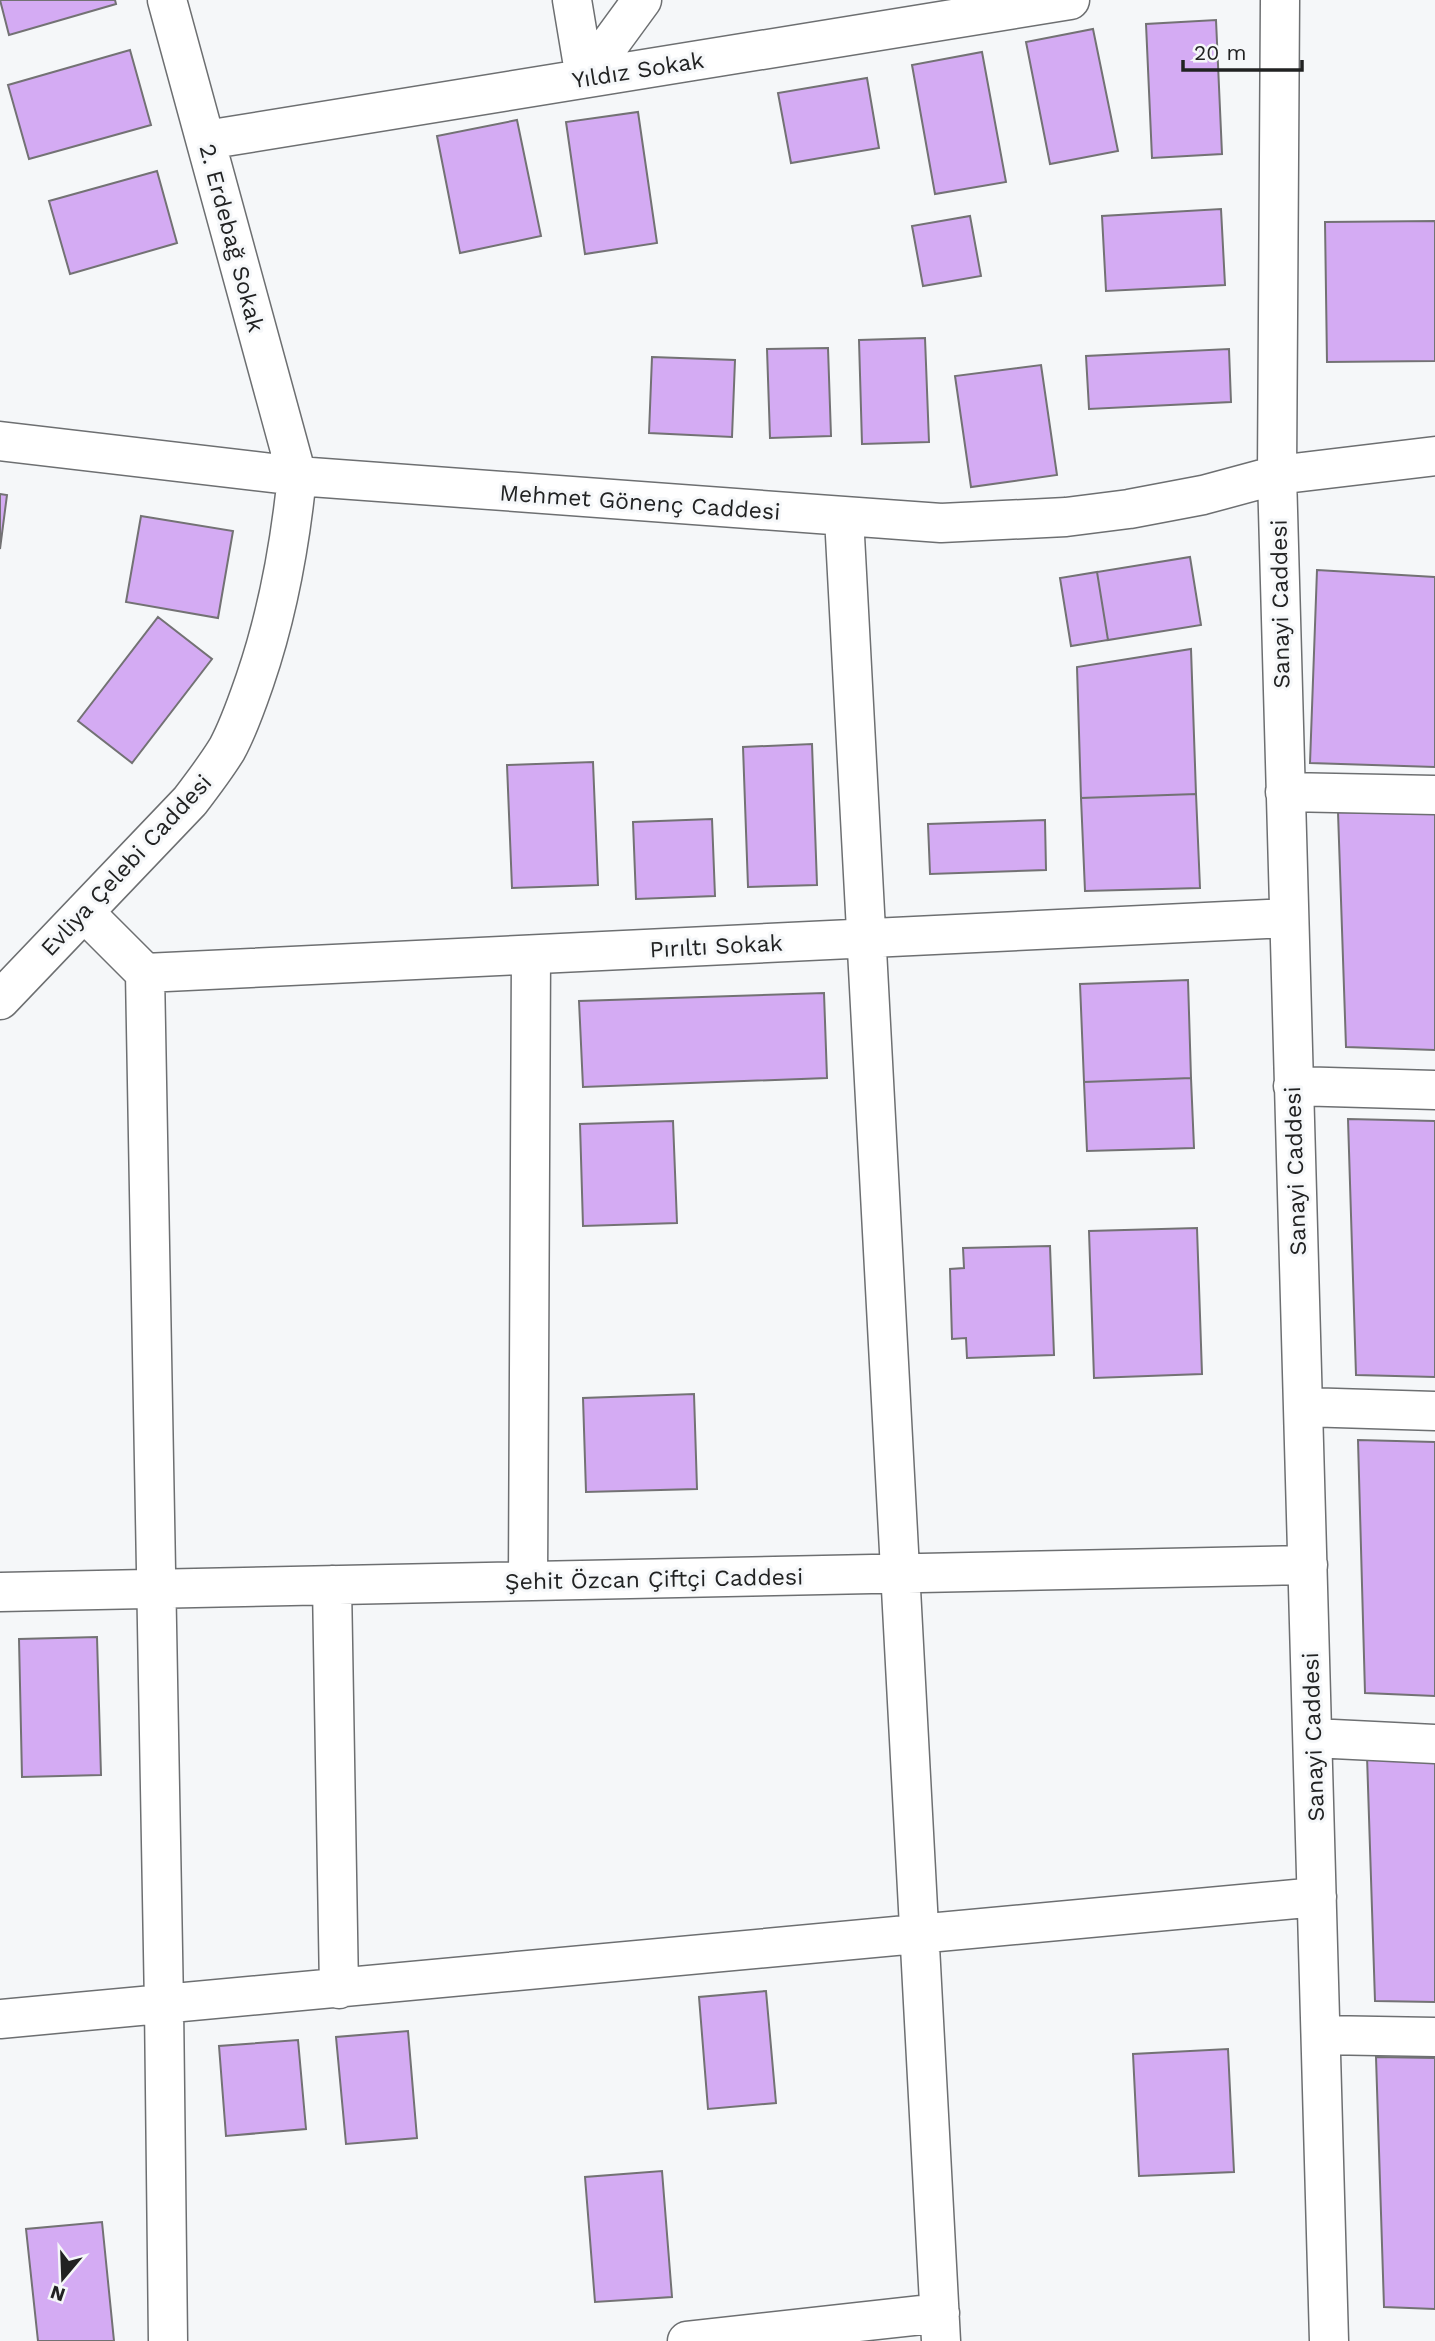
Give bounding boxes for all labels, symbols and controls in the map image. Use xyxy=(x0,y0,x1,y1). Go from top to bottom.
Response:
scale bar xyxy=(1183,28,1302,72)
text: 20 m xyxy=(1194,40,1246,65)
street label: Yıldız Sokak xyxy=(570,47,706,94)
street label: 2. Erdebağ Sokak xyxy=(193,141,270,335)
street label: Mehmet Gönenç Caddesi xyxy=(499,479,781,526)
street label: Sanayi Caddesi xyxy=(1266,519,1295,689)
street label: Evliya Çelebi Caddesi xyxy=(35,769,217,962)
street label: Pırıltı Sokak xyxy=(649,930,783,963)
street label: Sanayi Caddesi xyxy=(1279,1086,1312,1256)
street label: Şehit Özcan Çiftçi Caddesi xyxy=(505,1563,803,1596)
street label: Sanayi Caddesi xyxy=(1297,1652,1330,1822)
north arrow xyxy=(28,2243,98,2313)
text: N xyxy=(47,2280,68,2307)

